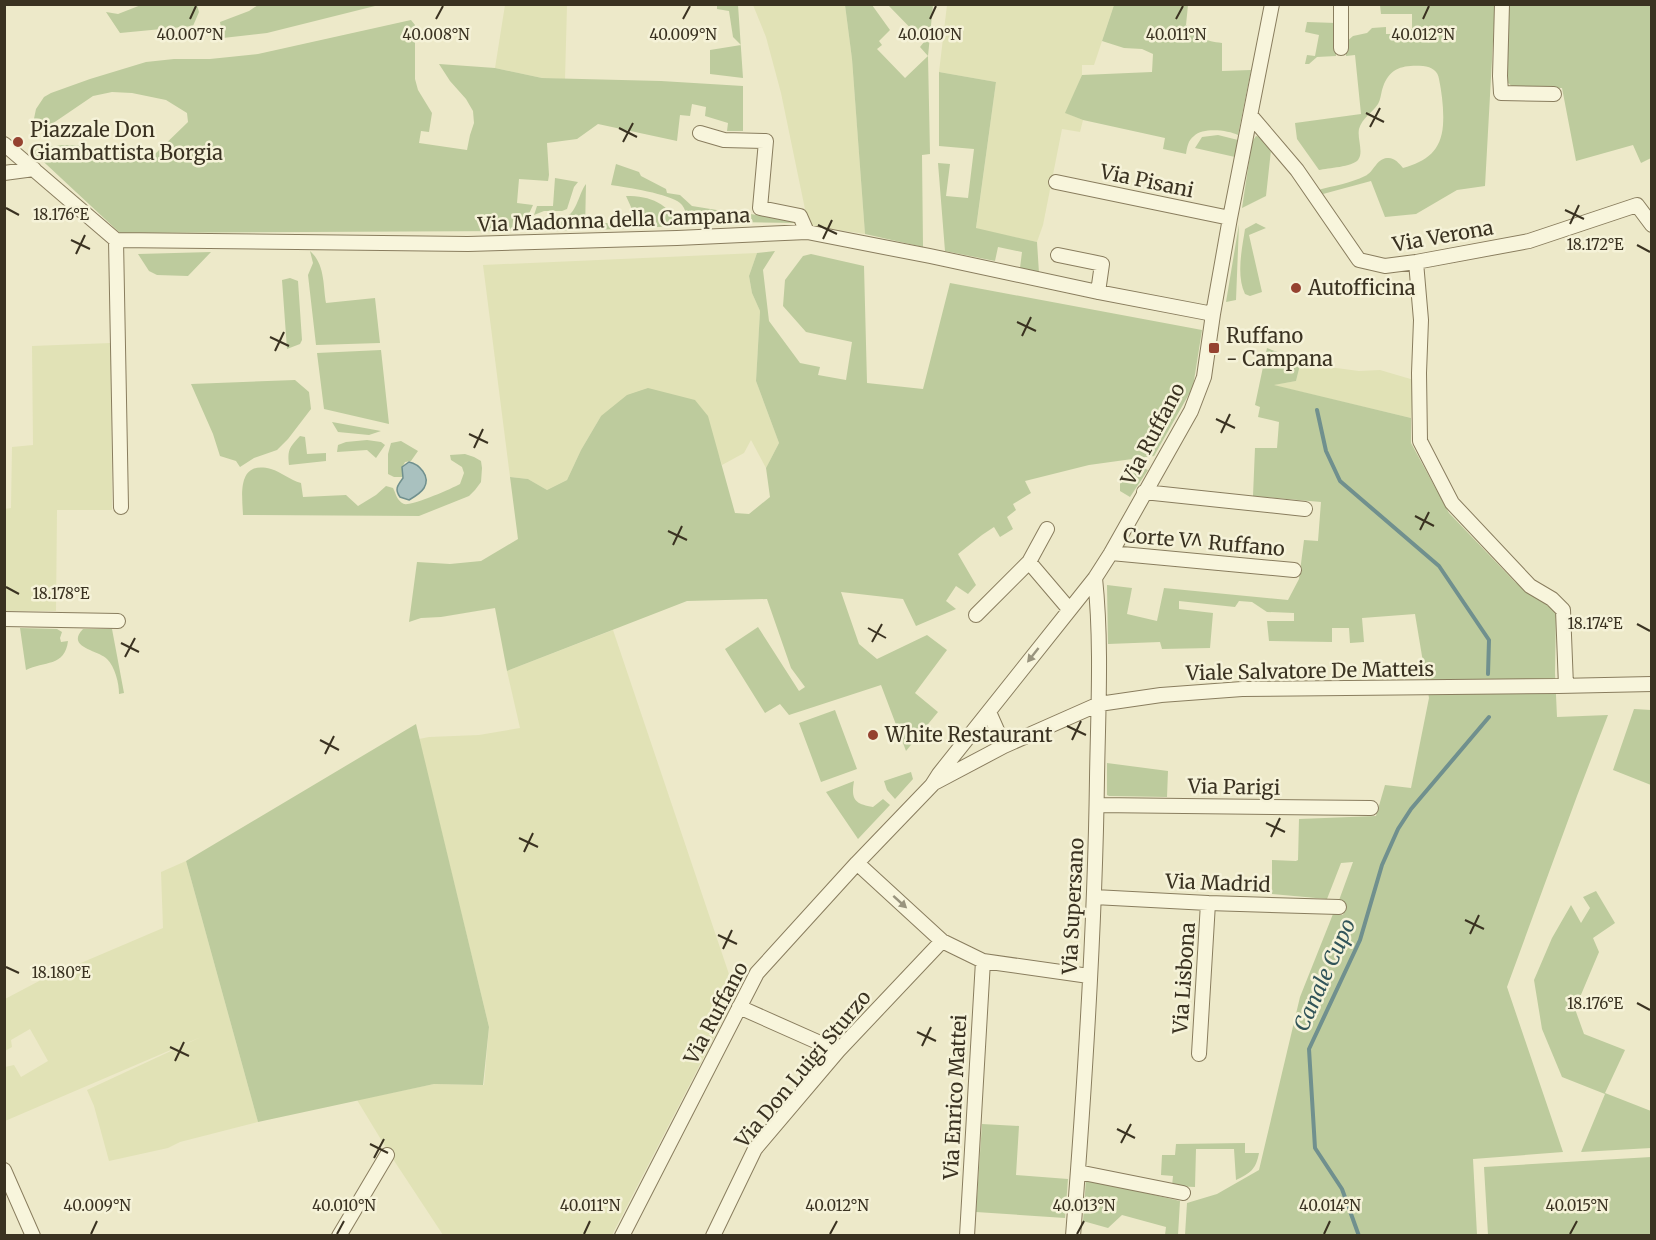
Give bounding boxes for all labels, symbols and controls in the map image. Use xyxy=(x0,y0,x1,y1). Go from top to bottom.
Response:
text: 40.007°N xyxy=(156,25,224,44)
text: 40.008°N xyxy=(402,25,470,44)
text: 40.009°N xyxy=(649,25,717,44)
text: 40.010°N xyxy=(898,25,962,44)
text: 40.011°N xyxy=(1146,25,1207,44)
text: 40.012°N xyxy=(1391,25,1455,44)
place label: Piazzale Don Giambattista Borgia xyxy=(30,117,223,165)
marker: Piazzale Don Giambattista Borgia xyxy=(11,135,25,149)
street label: Via Pisani xyxy=(1097,158,1196,203)
street label: Via Madonna della Campana xyxy=(476,202,751,237)
text: 18.176°E xyxy=(33,205,89,224)
street label: Via Verona xyxy=(1390,214,1495,257)
text: 18.172°E xyxy=(1566,235,1624,254)
place label: Autofficina xyxy=(1307,275,1416,300)
marker: Autofficina xyxy=(1289,281,1303,295)
place label: Ruffano - Campana xyxy=(1226,323,1333,371)
marker: Ruffano - Campana xyxy=(1207,341,1221,355)
street label: Via Ruffano xyxy=(1115,378,1190,490)
street label: Corte V^ Ruffano xyxy=(1122,522,1286,561)
text: 18.178°E xyxy=(32,584,90,603)
text: 18.174°E xyxy=(1567,614,1623,633)
one-way arrow xyxy=(1028,648,1040,663)
street label: Viale Salvatore De Matteis xyxy=(1185,656,1434,685)
place label: White Restaurant xyxy=(884,722,1053,747)
marker: White Restaurant xyxy=(866,728,880,742)
street label: Via Parigi xyxy=(1187,773,1280,800)
street label: Via Supersano xyxy=(1056,837,1089,976)
street label: Via Madrid xyxy=(1164,868,1271,897)
one-way arrow xyxy=(892,895,907,908)
water label: Canale Cupo xyxy=(1288,914,1361,1035)
street label: Via Lisbona xyxy=(1167,921,1200,1036)
street label: Via Ruffano xyxy=(678,957,753,1069)
text: 18.180°E xyxy=(31,963,91,982)
street label: Via Don Luigi Sturzo xyxy=(729,985,876,1153)
text: 18.176°E xyxy=(1567,994,1623,1013)
street label: Via Enrico Mattei xyxy=(938,1014,971,1181)
text: 40.009°N xyxy=(63,1196,131,1215)
text: 40.010°N xyxy=(312,1196,376,1215)
text: 40.011°N xyxy=(560,1196,621,1215)
text: 40.012°N xyxy=(805,1196,869,1215)
text: 40.013°N xyxy=(1053,1196,1116,1215)
text: 40.014°N xyxy=(1299,1196,1361,1215)
text: 40.015°N xyxy=(1546,1196,1609,1215)

